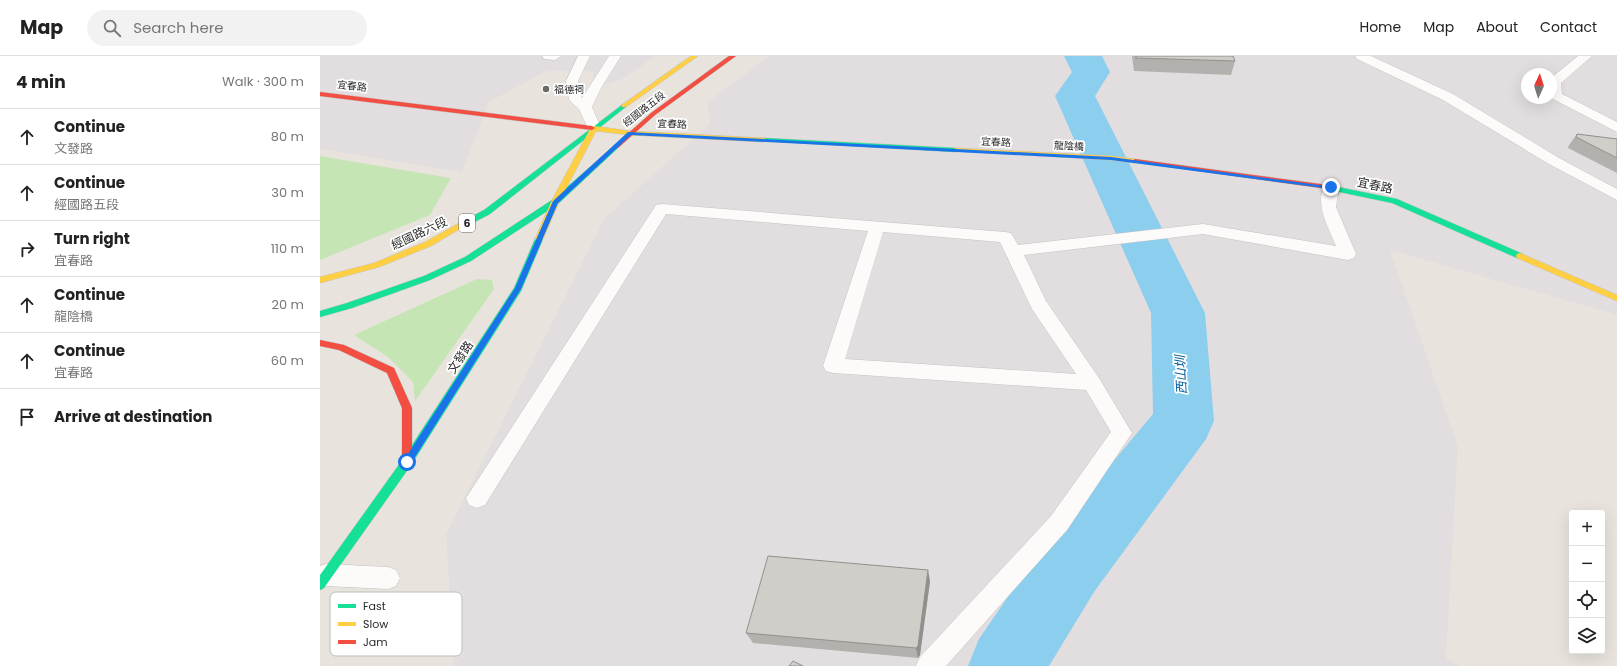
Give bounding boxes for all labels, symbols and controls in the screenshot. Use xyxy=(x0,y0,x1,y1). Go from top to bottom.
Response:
search box xyxy=(87,10,367,46)
text: Map xyxy=(20,14,63,41)
icon: search xyxy=(101,17,123,39)
text: Search here xyxy=(133,17,224,38)
text: Home xyxy=(1359,17,1401,37)
text: Map xyxy=(1423,17,1454,37)
text: About xyxy=(1476,17,1518,37)
text: Contact xyxy=(1540,17,1597,37)
north arrow xyxy=(1521,68,1557,104)
text: 4 min xyxy=(16,70,66,94)
text: Walk · 300 m xyxy=(222,72,304,91)
street label: 宜春路 xyxy=(336,77,368,95)
place label: 福德祠 xyxy=(554,82,584,97)
marker: 福德祠 xyxy=(541,84,551,94)
street label: 經國路五段 xyxy=(620,88,668,130)
text: Continue xyxy=(54,116,125,137)
street label: 宜春路 xyxy=(657,116,687,132)
icon: ahead xyxy=(16,126,38,148)
text: 80 m xyxy=(271,127,304,146)
street label: 宜春路 xyxy=(981,134,1011,150)
street label: 龍陰橋 xyxy=(1054,138,1084,154)
text: 文發路 xyxy=(54,139,93,158)
text: Continue xyxy=(54,172,125,193)
street label: 宜春路 xyxy=(1356,173,1394,197)
route end xyxy=(1322,178,1340,196)
icon: ahead xyxy=(16,182,38,204)
text: 30 m xyxy=(271,183,304,202)
text: 經國路五段 xyxy=(54,195,119,214)
street label: 經國路六段 xyxy=(388,213,450,253)
road number: 6 xyxy=(459,214,475,232)
text: Turn right xyxy=(54,228,130,249)
icon: right xyxy=(16,238,38,260)
text: 110 m xyxy=(271,239,304,258)
text: 宜春路 xyxy=(54,251,93,270)
text: Continue xyxy=(54,284,125,305)
icon: ahead xyxy=(16,294,38,316)
text: 20 m xyxy=(271,295,304,314)
text: 龍陰橋 xyxy=(54,307,93,326)
street label: 文發路 xyxy=(443,337,477,377)
text: Continue xyxy=(54,340,125,361)
icon: ahead xyxy=(16,350,38,372)
text: 60 m xyxy=(271,351,304,370)
water label: 西山圳 xyxy=(1170,353,1192,395)
text: 宜春路 xyxy=(54,363,93,382)
icon: arrive xyxy=(16,406,38,428)
text: Arrive at destination xyxy=(54,406,212,427)
route start xyxy=(398,453,416,471)
map controls xyxy=(1569,510,1605,654)
button: + xyxy=(1569,510,1605,546)
button: − xyxy=(1569,546,1605,582)
button: locate xyxy=(1569,582,1605,618)
legend xyxy=(330,592,462,656)
text: Fast xyxy=(363,598,386,614)
text: Slow xyxy=(363,616,388,632)
button: layers xyxy=(1569,618,1605,654)
text: Jam xyxy=(363,634,388,650)

